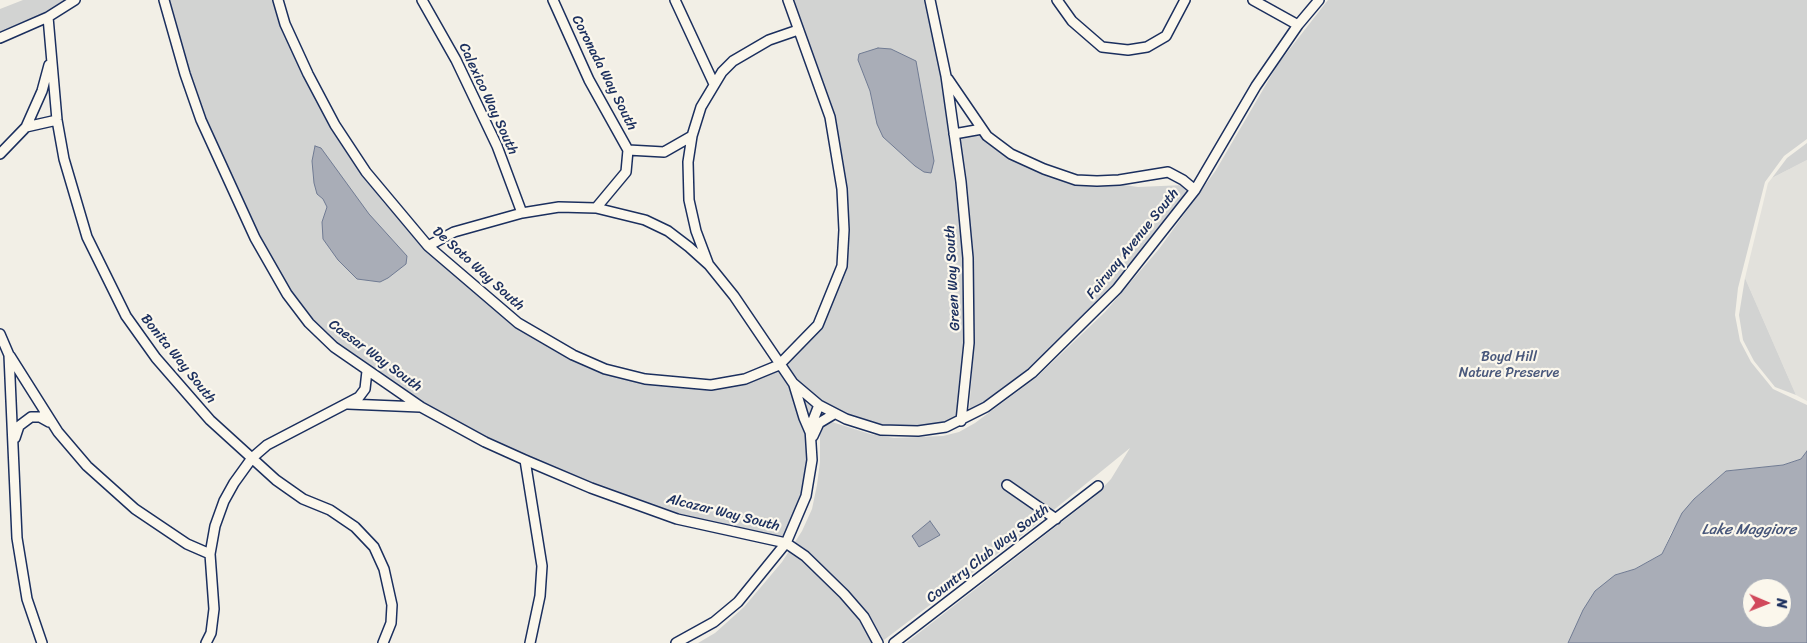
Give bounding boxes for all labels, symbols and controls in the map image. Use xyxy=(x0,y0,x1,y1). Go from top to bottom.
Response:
street label: Coronada Way South xyxy=(568,13,640,133)
street label: Calexico Way South xyxy=(455,40,521,158)
street label: Fairway Avenue South xyxy=(1083,185,1183,303)
street label: De Soto Way South xyxy=(429,223,527,315)
street label: Green Way South xyxy=(942,225,964,331)
street label: Bonita Way South xyxy=(137,311,219,407)
street label: Caesar Way South xyxy=(325,316,425,396)
park label: Boyd Hill Nature Preserve xyxy=(1459,349,1559,382)
street label: Alcazar Way South xyxy=(665,491,781,535)
street label: Country Club Way South xyxy=(923,501,1053,607)
water label: Lake Maggiore xyxy=(1702,521,1796,539)
north arrow xyxy=(1742,578,1792,628)
text: N xyxy=(1769,598,1794,608)

